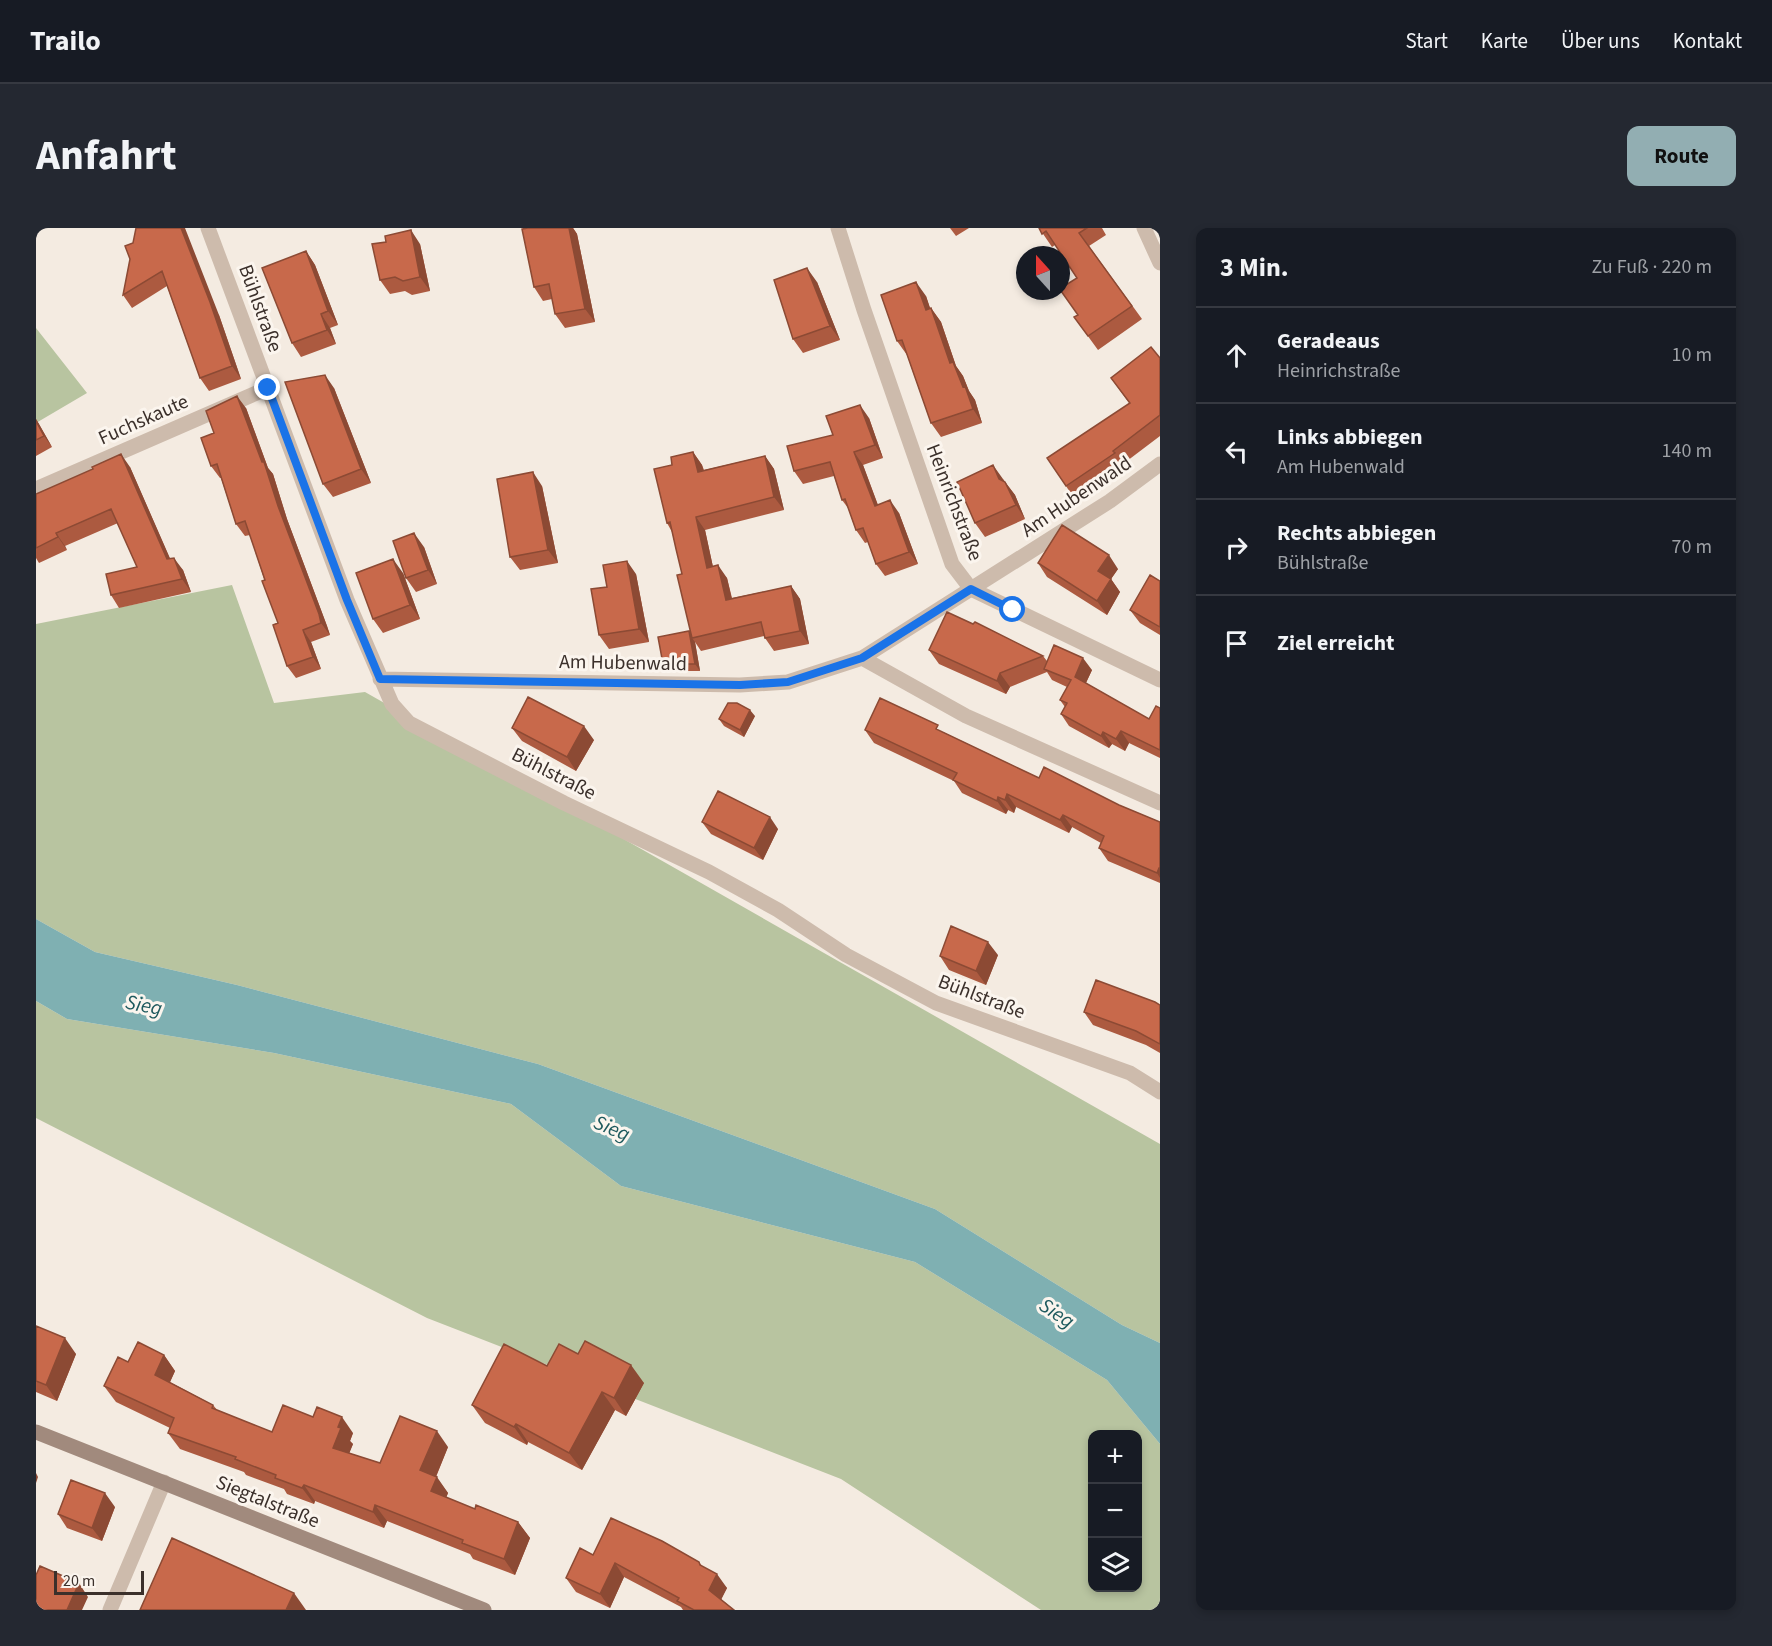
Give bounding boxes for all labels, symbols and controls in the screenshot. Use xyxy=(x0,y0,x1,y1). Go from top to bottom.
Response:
text: Trailo xyxy=(30,21,101,61)
text: Start xyxy=(1405,26,1448,56)
text: Karte xyxy=(1481,26,1528,56)
text: Über uns xyxy=(1561,26,1640,56)
text: Kontakt xyxy=(1673,26,1742,56)
text: Anfahrt xyxy=(36,126,177,186)
button: Route xyxy=(1627,126,1736,186)
north arrow xyxy=(1016,246,1070,300)
text: 3 Min. xyxy=(1220,249,1289,286)
text: Zu Fuß · 220 m xyxy=(1591,253,1712,281)
street label: Bühlstraße xyxy=(231,261,289,356)
text: Geradeaus xyxy=(1277,325,1380,357)
icon: ahead xyxy=(1220,339,1253,372)
text: 10 m xyxy=(1672,341,1712,369)
text: Heinrichstraße xyxy=(1277,357,1400,385)
route end xyxy=(254,374,280,400)
street label: Fuchskaute xyxy=(94,388,193,452)
text: Links abbiegen xyxy=(1277,421,1423,453)
icon: left xyxy=(1220,435,1253,468)
text: 140 m xyxy=(1662,437,1712,465)
street label: Heinrichstraße xyxy=(919,440,989,565)
street label: Am Hubenwald xyxy=(1016,450,1137,544)
text: Am Hubenwald xyxy=(1277,453,1405,481)
text: Rechts abbiegen xyxy=(1277,517,1436,549)
icon: right xyxy=(1220,531,1253,564)
text: 70 m xyxy=(1672,533,1712,561)
text: Bühlstraße xyxy=(1277,549,1368,577)
route start xyxy=(999,596,1025,622)
icon: arrive xyxy=(1220,627,1253,660)
text: Ziel erreicht xyxy=(1277,627,1395,659)
street label: Am Hubenwald xyxy=(559,648,687,678)
street label: Bühlstraße xyxy=(506,741,601,807)
street label: Bühlstraße xyxy=(934,967,1029,1026)
water label: Sieg xyxy=(123,987,165,1023)
water label: Sieg xyxy=(589,1107,635,1149)
water label: Sieg xyxy=(1033,1290,1081,1336)
map controls xyxy=(1088,1430,1142,1592)
button: + xyxy=(1088,1430,1142,1484)
street label: Siegtalstraße xyxy=(212,1468,324,1535)
button: − xyxy=(1088,1484,1142,1538)
button: layers xyxy=(1088,1538,1142,1592)
scale bar xyxy=(54,1568,144,1596)
text: 20 m xyxy=(63,1570,95,1592)

